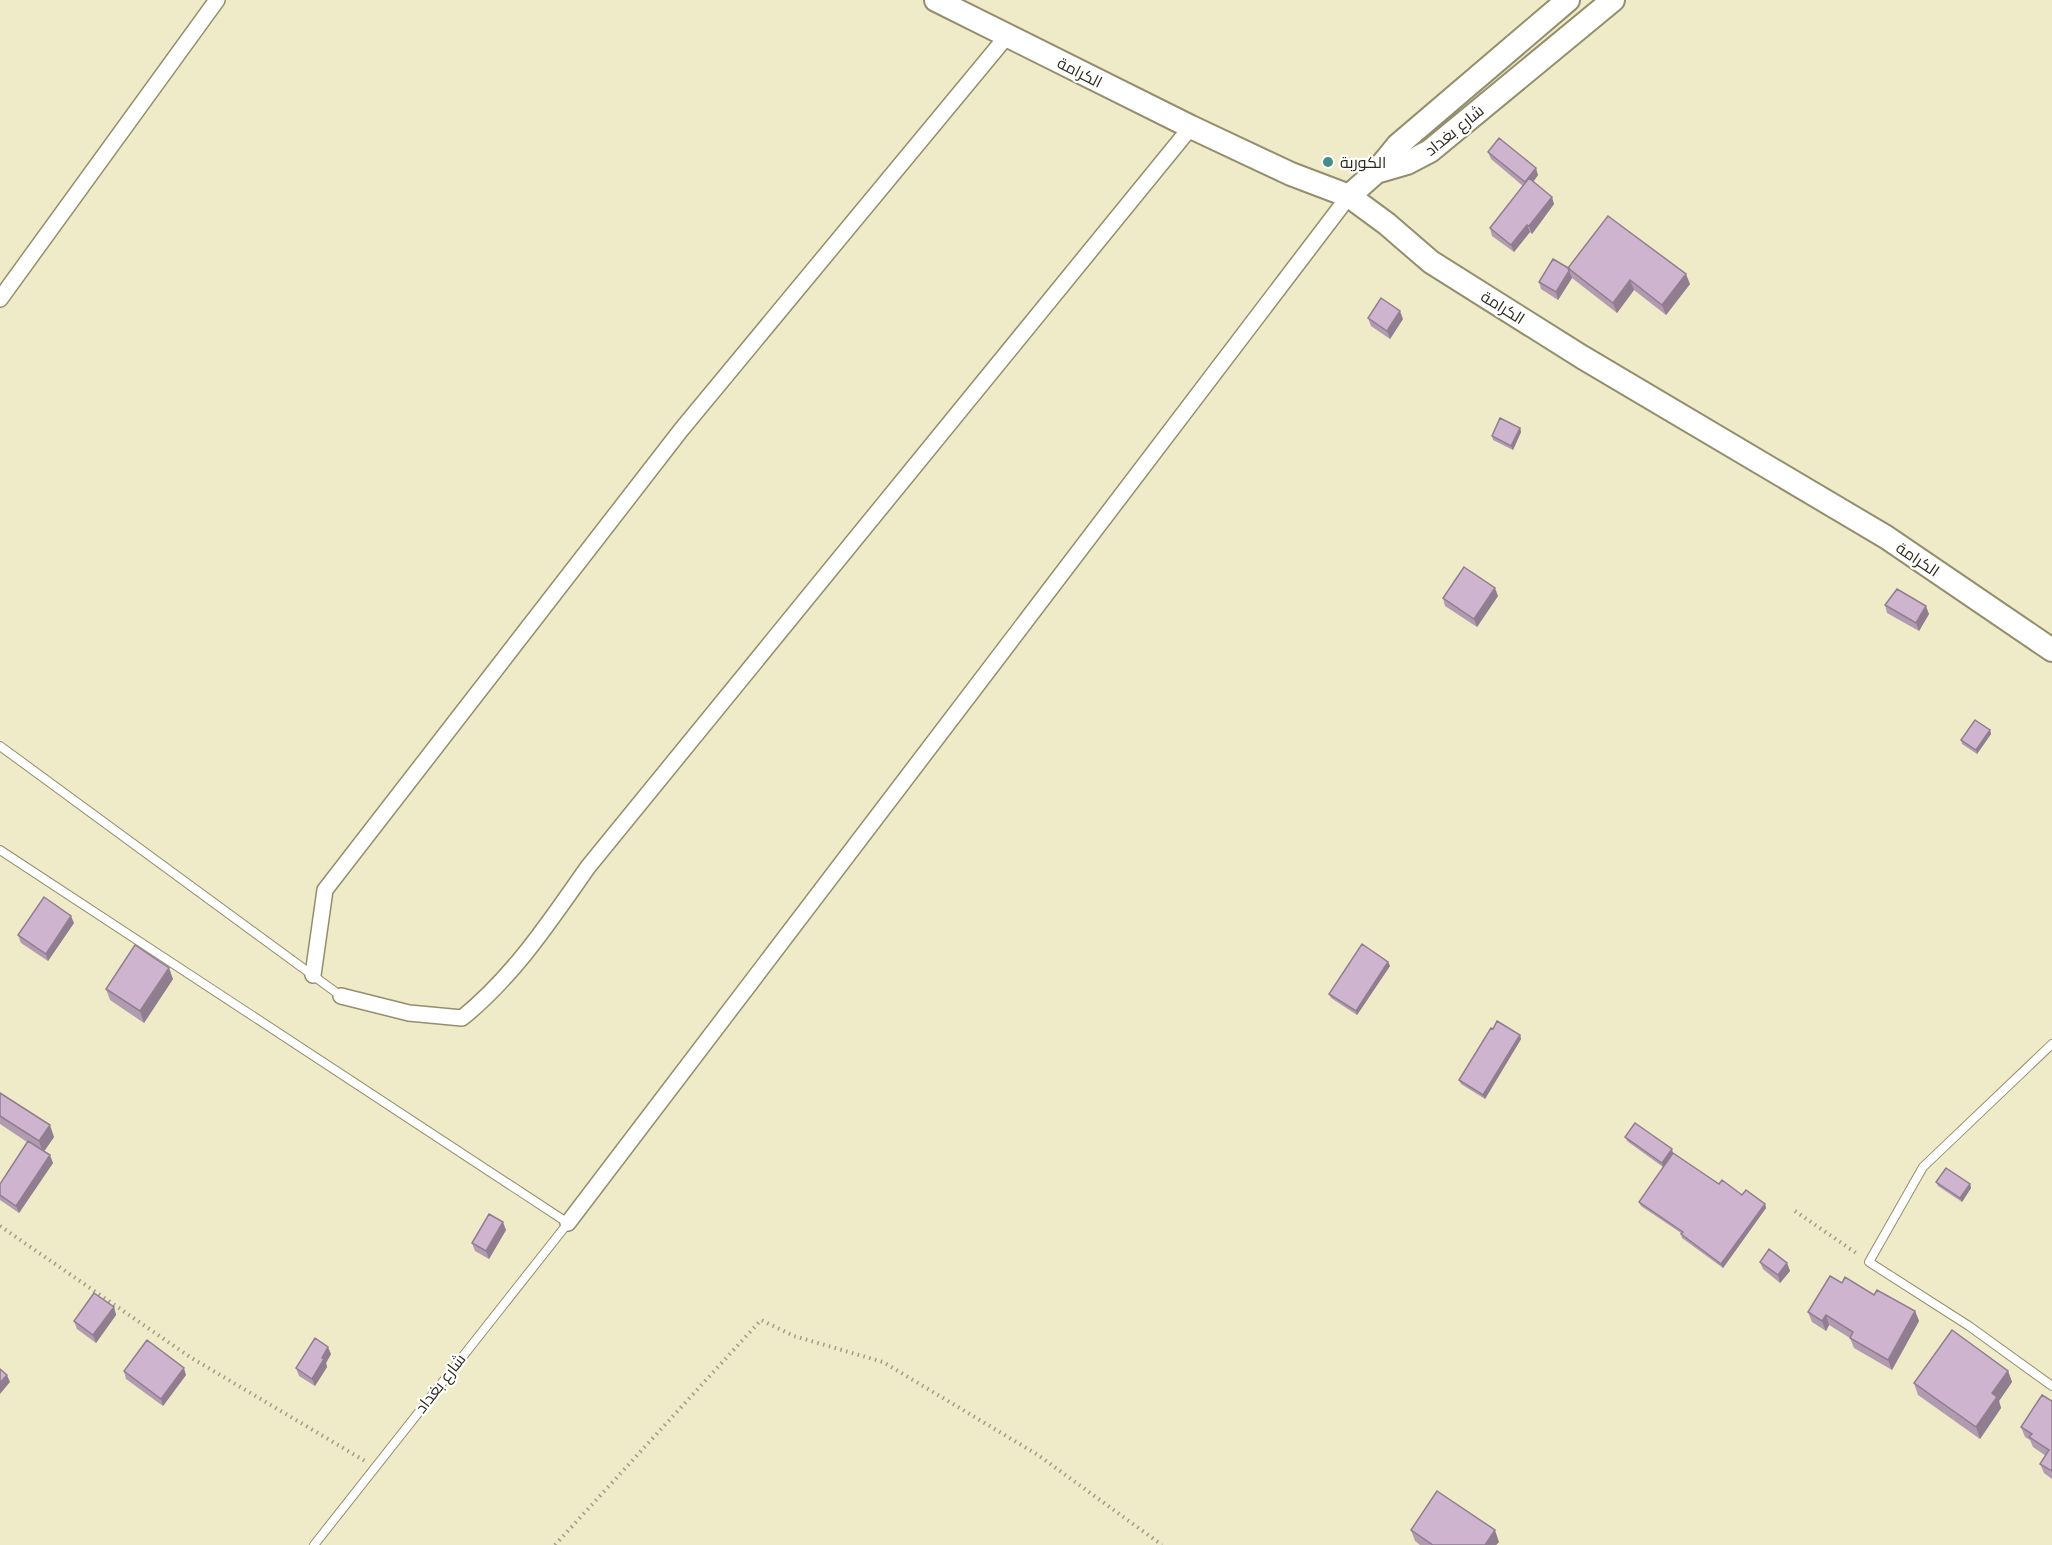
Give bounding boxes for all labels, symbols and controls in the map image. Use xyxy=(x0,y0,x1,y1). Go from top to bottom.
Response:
street label: الكرامة xyxy=(1054,52,1106,92)
street label: شارع بغداد xyxy=(1420,100,1489,161)
place label: الكوربة xyxy=(1340,152,1386,172)
marker: الكوربة xyxy=(1321,155,1335,169)
street label: الكرامة xyxy=(1477,286,1529,328)
street label: الكرامة xyxy=(1893,537,1943,581)
street label: شارع بغداد xyxy=(410,1349,471,1418)

